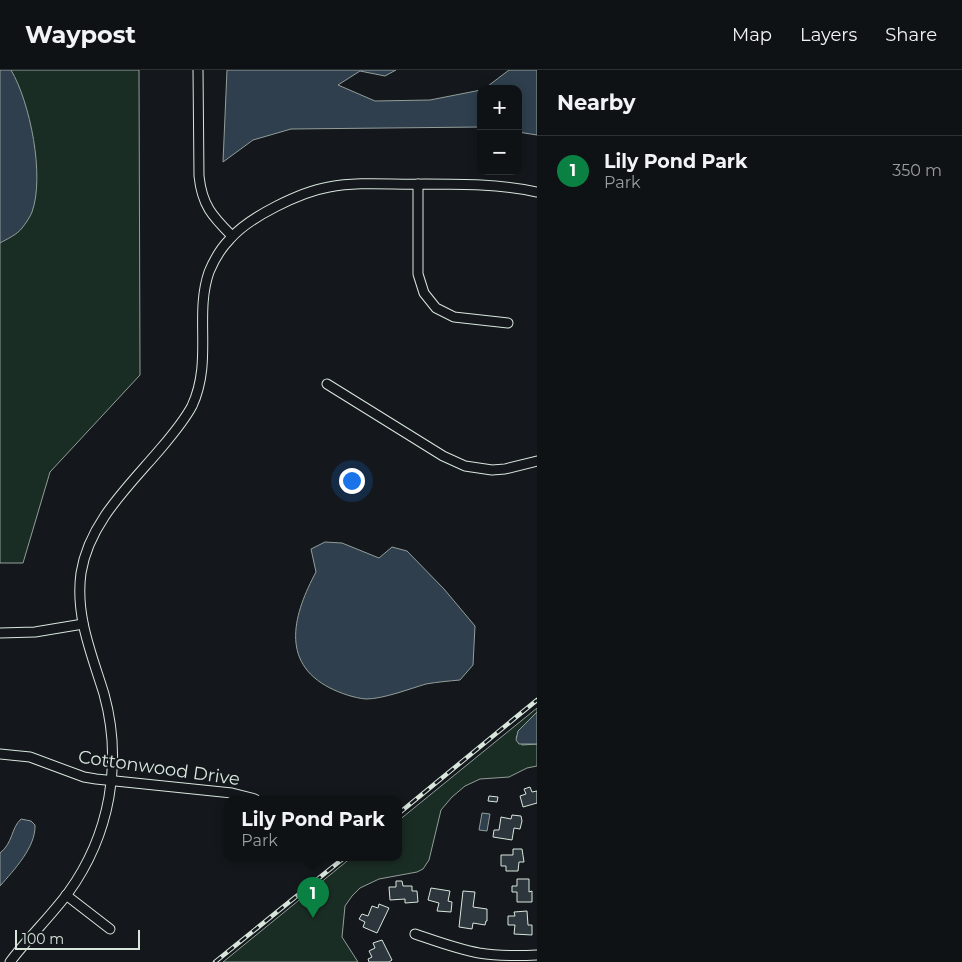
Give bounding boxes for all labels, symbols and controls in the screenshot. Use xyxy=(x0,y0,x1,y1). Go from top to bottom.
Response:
text: Waypost xyxy=(25,20,136,49)
text: Map xyxy=(732,24,772,46)
text: Layers xyxy=(800,24,857,46)
text: Share xyxy=(885,24,937,46)
map controls xyxy=(477,85,522,175)
button: + xyxy=(477,85,522,130)
text: Nearby xyxy=(557,90,636,115)
button: − xyxy=(477,130,522,175)
text: Lily Pond Park xyxy=(604,150,747,173)
text: 1 xyxy=(570,161,576,180)
text: 350 m xyxy=(892,161,942,180)
text: Park xyxy=(604,173,641,192)
your location xyxy=(339,468,365,494)
street label: Cottonwood Drive xyxy=(77,746,241,790)
popup xyxy=(224,796,402,861)
text: Lily Pond Park xyxy=(241,808,385,831)
text: Park xyxy=(241,831,278,850)
pin: 1 xyxy=(297,877,329,918)
scale bar xyxy=(15,927,140,950)
text: 100 m xyxy=(22,930,64,948)

